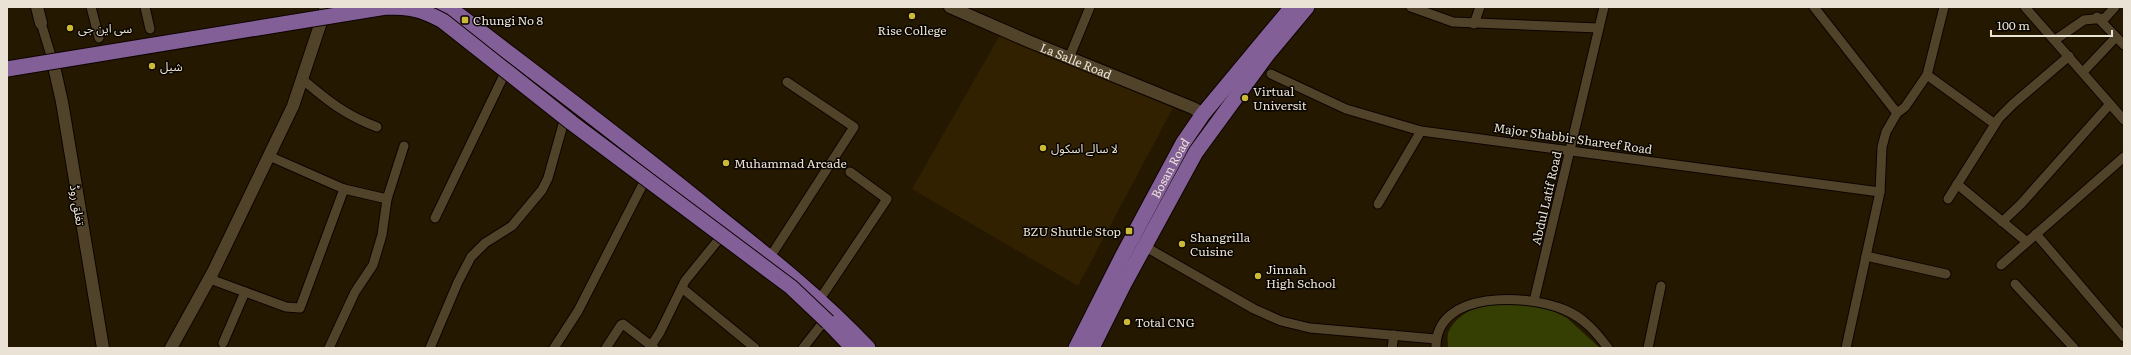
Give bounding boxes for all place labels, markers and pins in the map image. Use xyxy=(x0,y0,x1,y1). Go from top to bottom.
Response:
place label: Chungi No 8 xyxy=(473,11,543,29)
marker: Rise College xyxy=(907,11,917,21)
marker: Chungi No 8 xyxy=(460,15,470,25)
place label: سی این جی xyxy=(78,19,132,37)
place label: Rise College xyxy=(878,21,946,39)
marker: سی این جی xyxy=(65,23,75,33)
place label: شیل xyxy=(160,57,183,75)
marker: شیل xyxy=(147,61,157,71)
place label: Virtual Universit xyxy=(1253,82,1307,114)
marker: Virtual Universit xyxy=(1240,93,1250,103)
place label: لا سالے اسکول xyxy=(1051,139,1118,157)
marker: لا سالے اسکول xyxy=(1038,143,1048,153)
place label: Muhammad Arcade xyxy=(734,154,847,172)
marker: Muhammad Arcade xyxy=(721,158,731,168)
place label: BZU Shuttle Stop xyxy=(1023,222,1121,240)
marker: BZU Shuttle Stop xyxy=(1124,226,1134,236)
place label: Shangrilla Cuisine xyxy=(1190,228,1251,260)
marker: Shangrilla Cuisine xyxy=(1177,239,1187,249)
place label: Jinnah High School xyxy=(1266,260,1336,292)
marker: Jinnah High School xyxy=(1253,271,1263,281)
place label: Total CNG xyxy=(1135,313,1195,331)
marker: Total CNG xyxy=(1122,317,1132,327)

